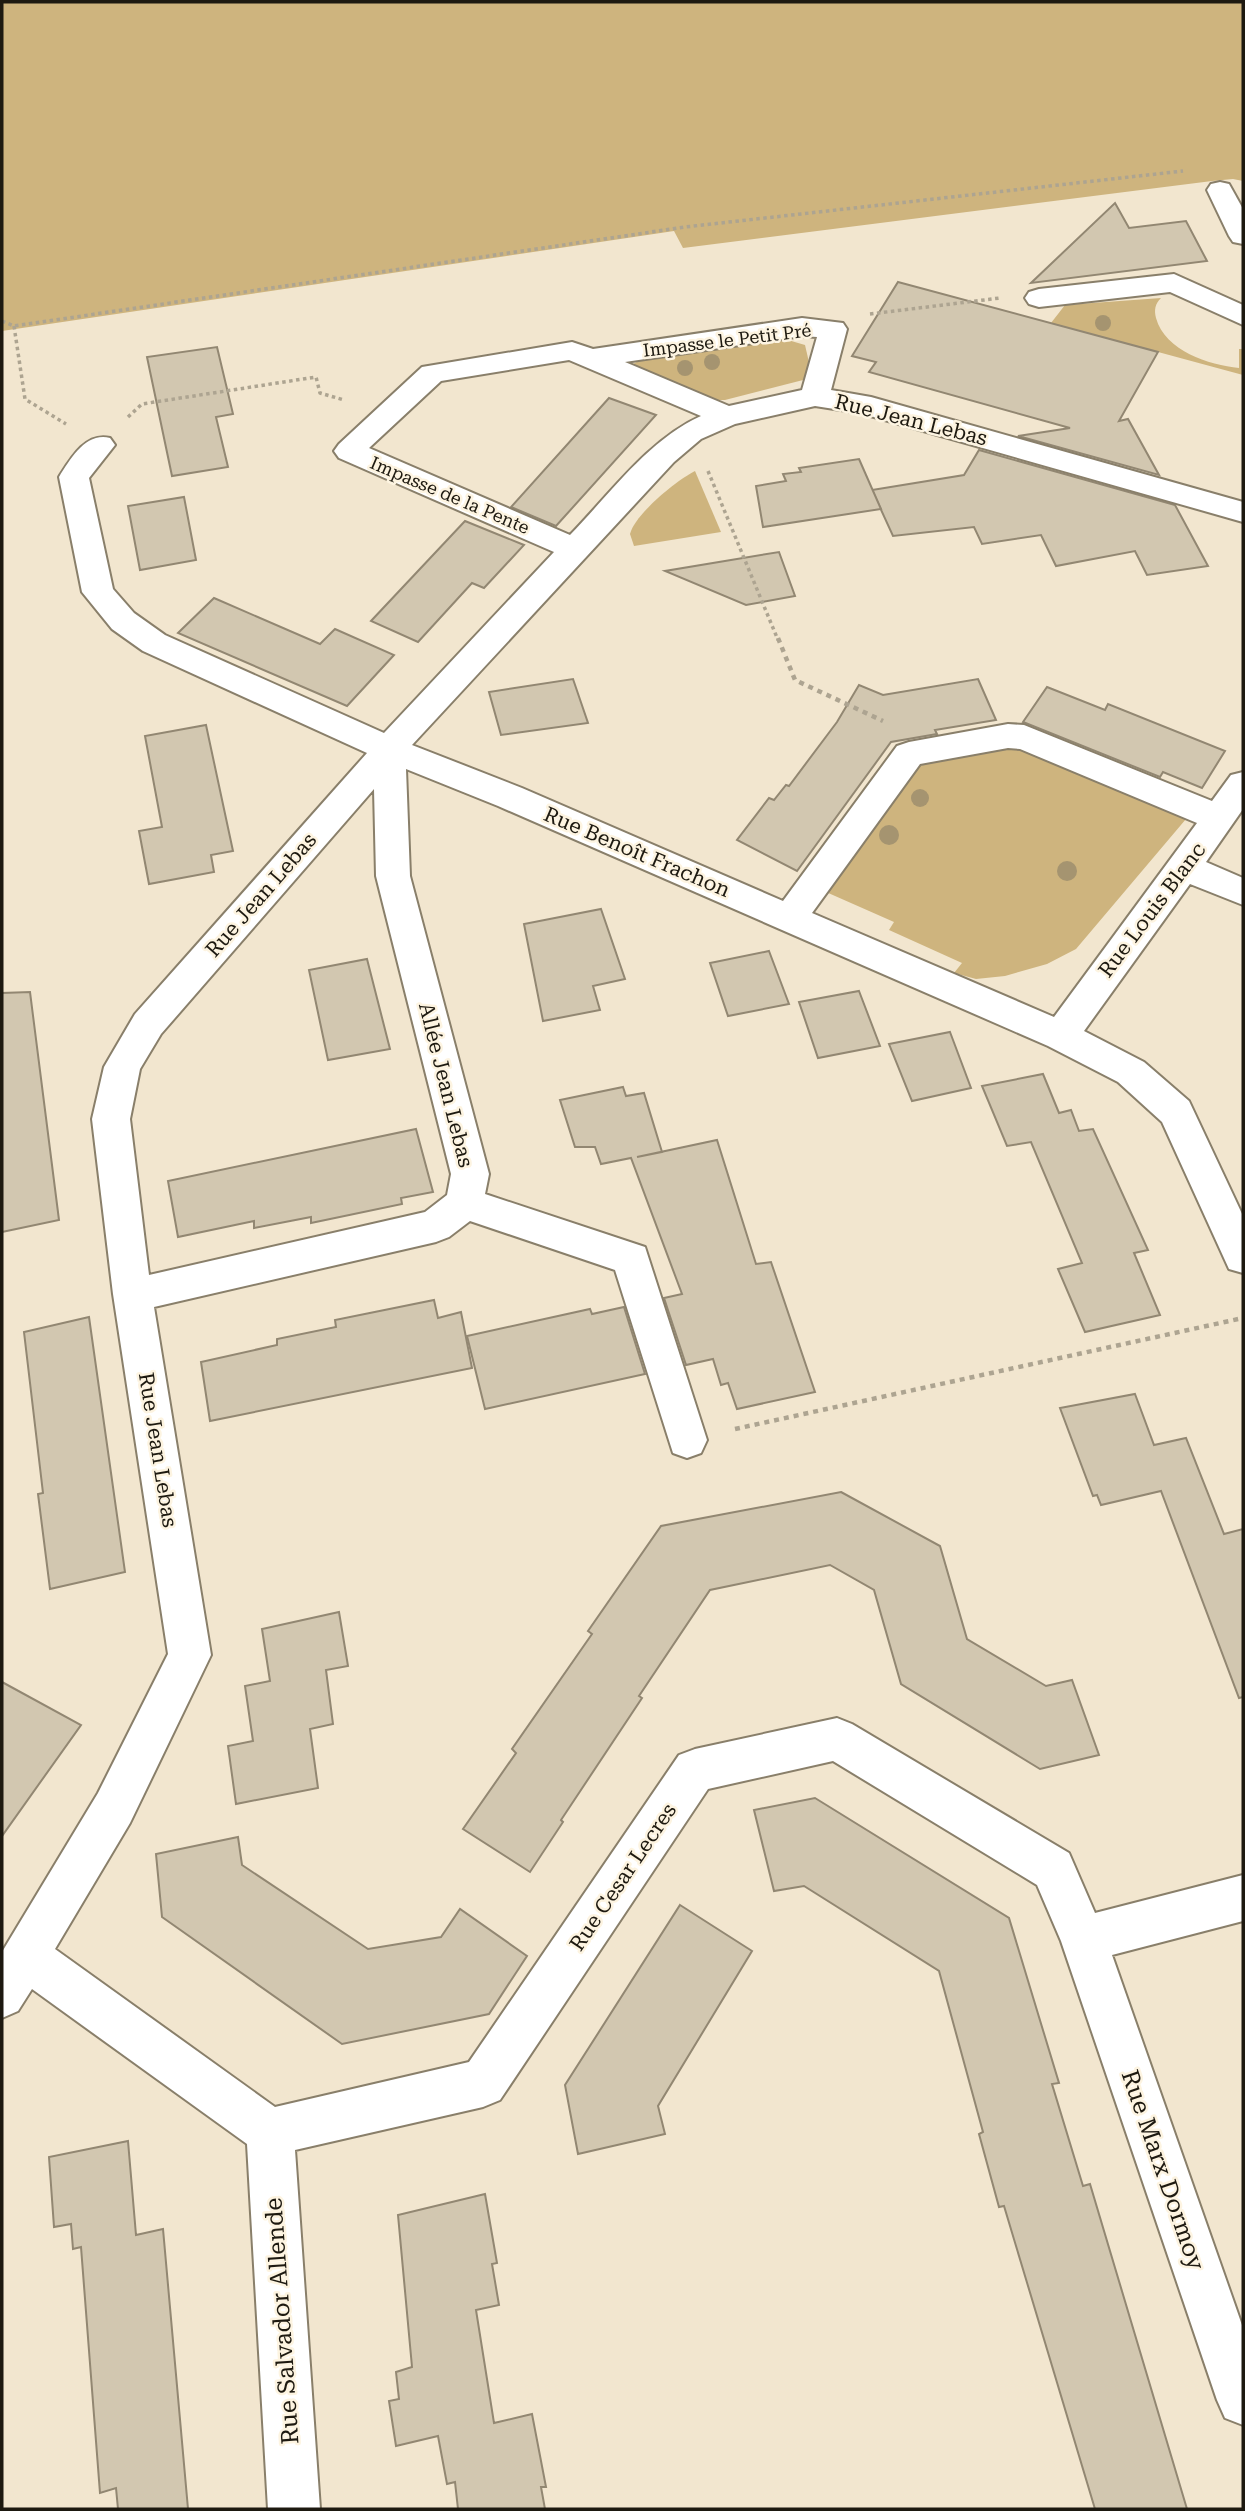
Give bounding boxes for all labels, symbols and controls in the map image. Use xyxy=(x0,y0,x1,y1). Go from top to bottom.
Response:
street label: Impasse le Petit Pré xyxy=(642,319,812,361)
street label: Rue Jean Lebas xyxy=(832,389,990,451)
street label: Impasse de la Pente xyxy=(367,452,533,538)
street label: Rue Benoît Frachon xyxy=(540,802,734,902)
street label: Rue Jean Lebas xyxy=(201,828,321,962)
street label: Rue Louis Blanc xyxy=(1094,838,1211,982)
street label: Allée Jean Lebas xyxy=(414,1000,478,1170)
street label: Rue Jean Lebas xyxy=(134,1371,182,1529)
street label: Rue Cesar Lecres xyxy=(565,1799,681,1955)
street label: Rue Marx Dormoy xyxy=(1116,2066,1211,2274)
street label: Rue Salvador Allende xyxy=(259,2197,305,2445)

